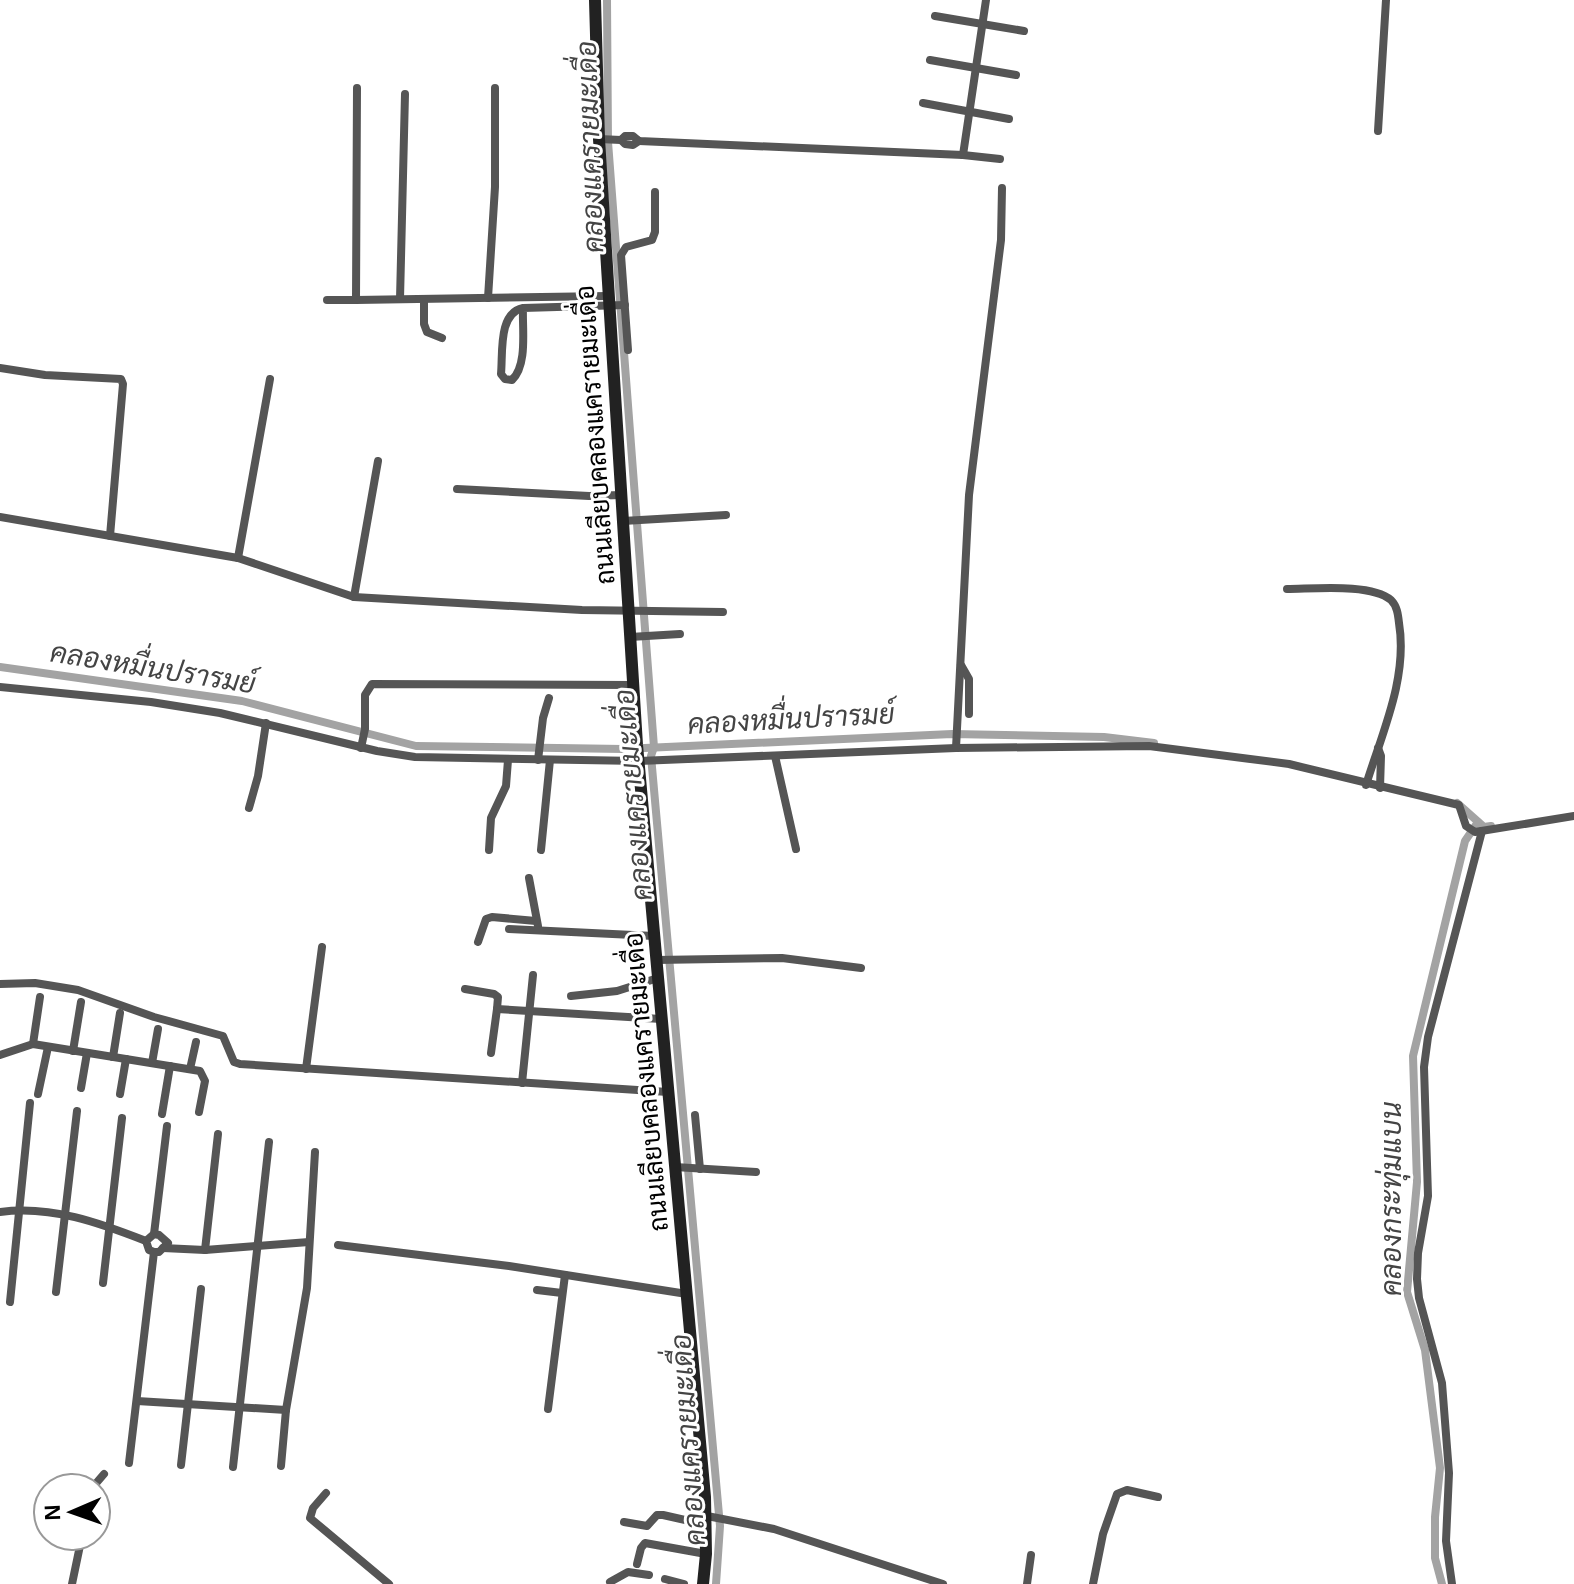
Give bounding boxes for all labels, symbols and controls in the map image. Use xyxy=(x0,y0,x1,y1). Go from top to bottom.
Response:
water label: คลองแครายมะเดื่อ xyxy=(562,40,609,254)
street label: ถนนเลียบคลองแครายมะเดื่อ xyxy=(563,284,620,586)
water label: คลองหมื่นปรารมย์ xyxy=(48,628,263,700)
water label: คลองแครายมะเดื่อ xyxy=(599,688,658,903)
water label: คลองหมื่นปรารมย์ xyxy=(686,689,899,740)
street label: ถนนเลียบคลองแครายมะเดื่อ xyxy=(611,931,674,1233)
water label: คลองกระทุ่มแบน xyxy=(1374,1102,1411,1296)
water label: คลองแครายมะเดื่อ xyxy=(656,1333,711,1548)
north arrow xyxy=(32,1472,112,1552)
text: N xyxy=(40,1504,65,1521)

